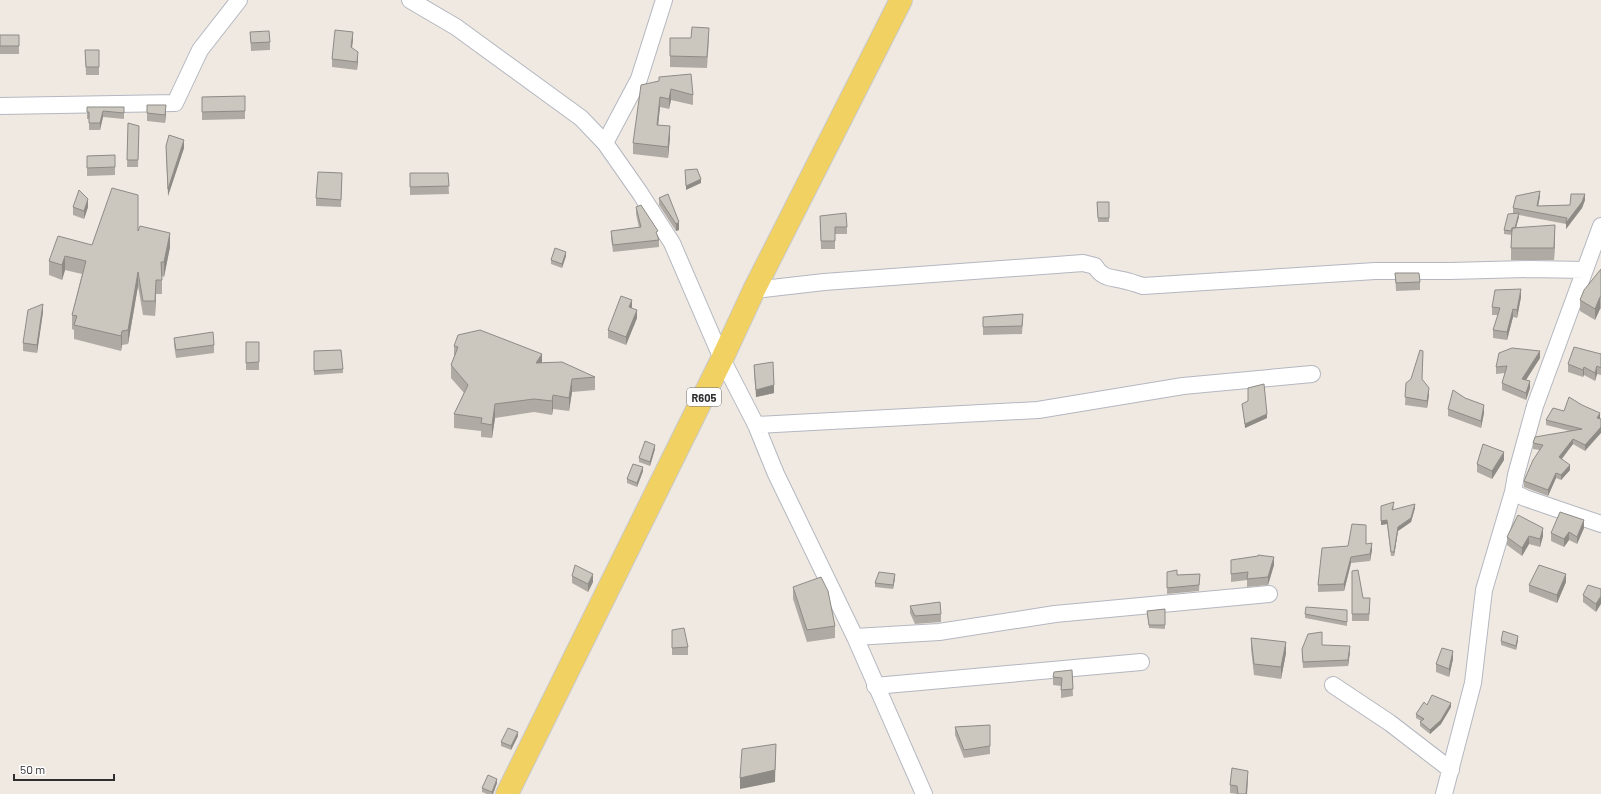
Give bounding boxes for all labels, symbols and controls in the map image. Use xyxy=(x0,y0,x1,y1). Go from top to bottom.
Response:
road number: R605 xyxy=(687,388,721,406)
scale bar xyxy=(14,756,114,782)
text: 50 m xyxy=(20,762,45,776)

